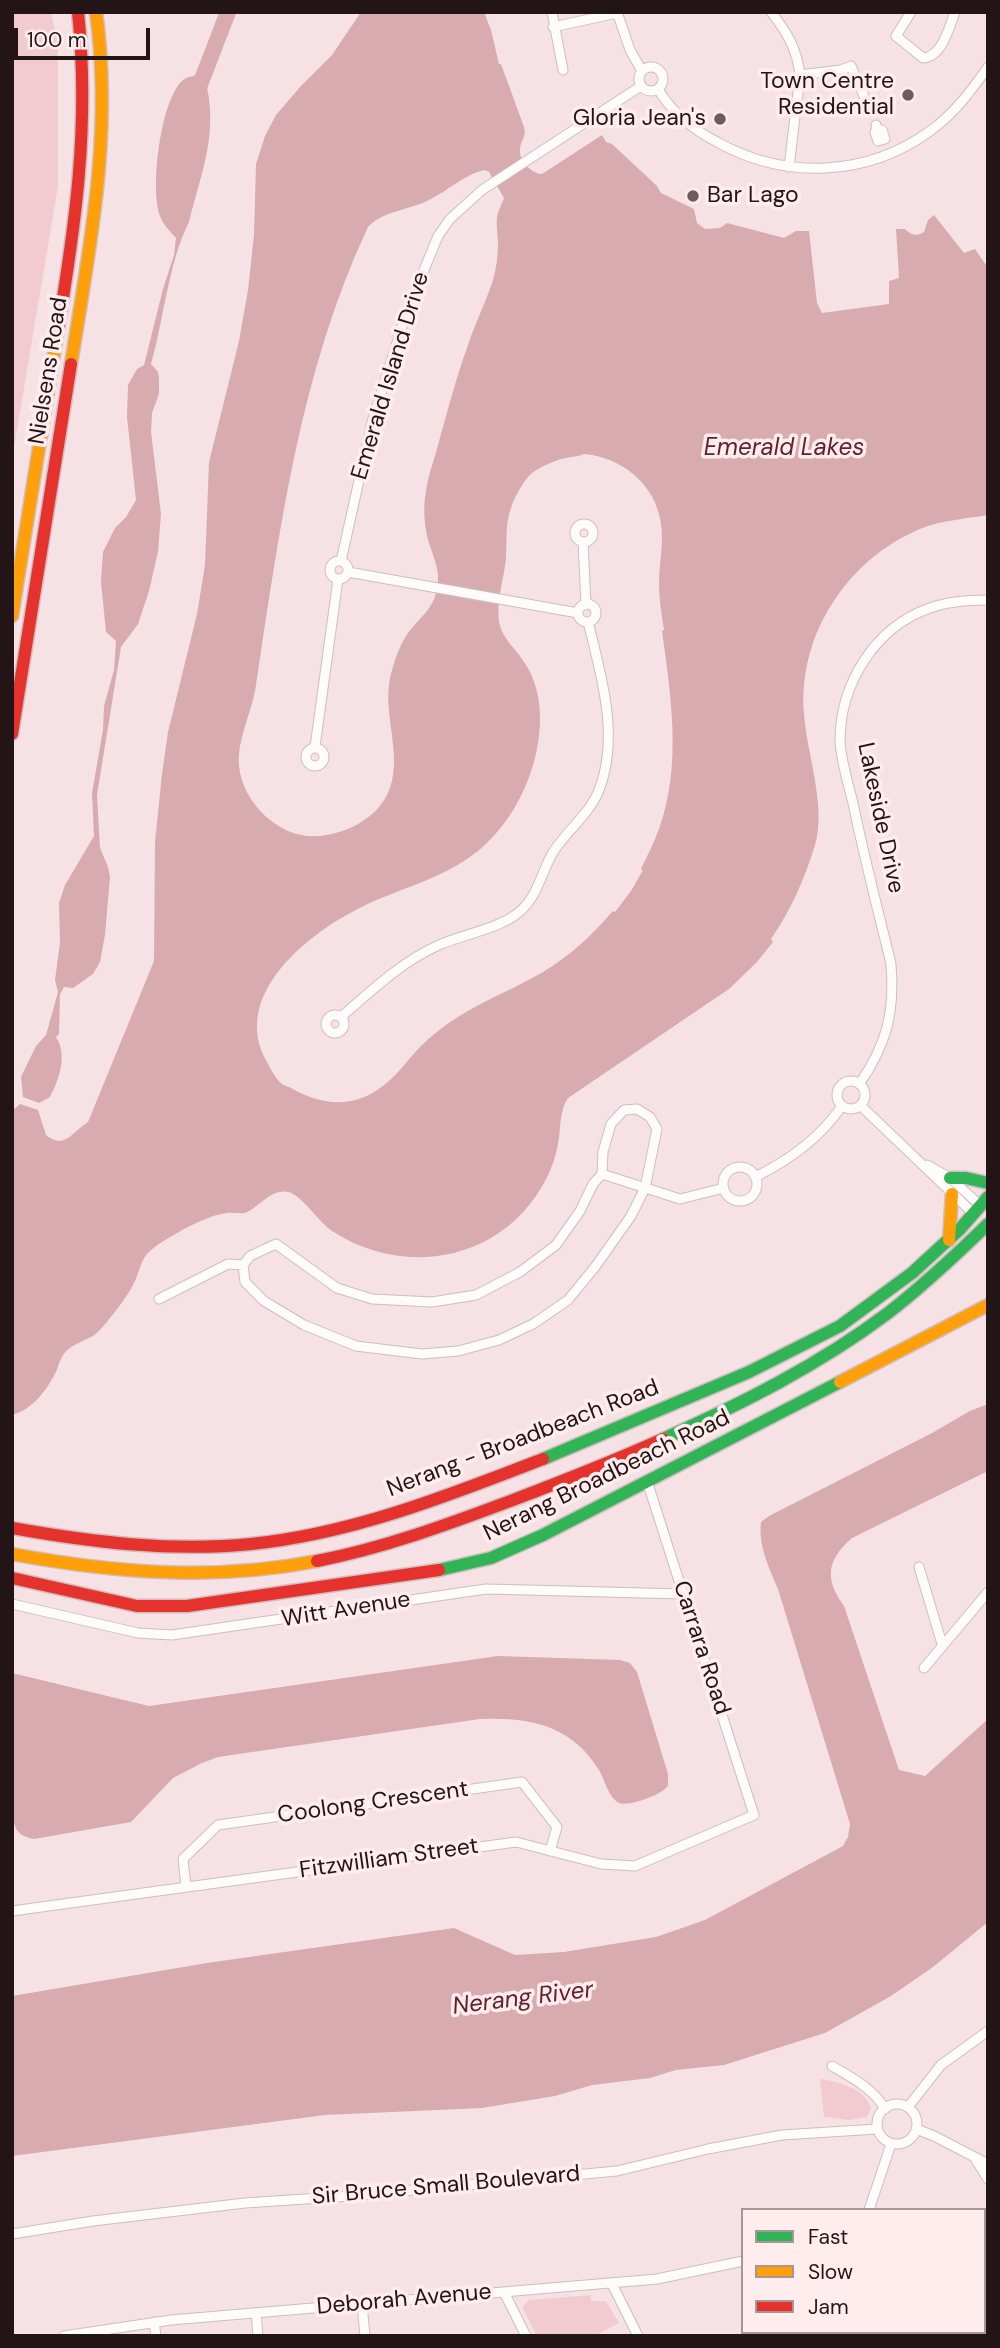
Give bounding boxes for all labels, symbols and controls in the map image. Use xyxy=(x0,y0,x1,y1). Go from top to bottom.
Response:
scale bar xyxy=(18,14,154,58)
text: 100 m xyxy=(27,26,87,54)
place label: Town Centre Residential xyxy=(760,68,894,122)
marker: Town Centre Residential xyxy=(900,87,916,103)
place label: Gloria Jean's xyxy=(573,105,706,133)
marker: Gloria Jean's xyxy=(712,111,728,127)
place label: Bar Lago xyxy=(707,182,799,210)
marker: Bar Lago xyxy=(685,188,701,204)
street label: Emerald Island Drive xyxy=(346,269,436,483)
street label: Nielsens Road xyxy=(24,295,74,447)
water label: Emerald Lakes xyxy=(704,435,864,463)
street label: Lakeside Drive xyxy=(851,740,909,896)
street label: Nerang - Broadbeach Road xyxy=(383,1374,663,1504)
street label: Nerang Broadbeach Road xyxy=(479,1404,735,1548)
street label: Carrara Road xyxy=(666,1578,736,1718)
street label: Witt Avenue xyxy=(280,1586,412,1634)
street label: Coolong Crescent xyxy=(276,1776,470,1830)
street label: Fitzwilliam Street xyxy=(298,1833,480,1885)
water label: Nerang River xyxy=(451,1976,595,2022)
street label: Sir Bruce Small Boulevard xyxy=(311,2161,581,2211)
legend xyxy=(741,2208,986,2334)
text: Fast xyxy=(808,2223,848,2251)
text: Slow xyxy=(808,2258,853,2286)
street label: Deborah Avenue xyxy=(315,2279,493,2321)
text: Jam xyxy=(808,2293,849,2321)

